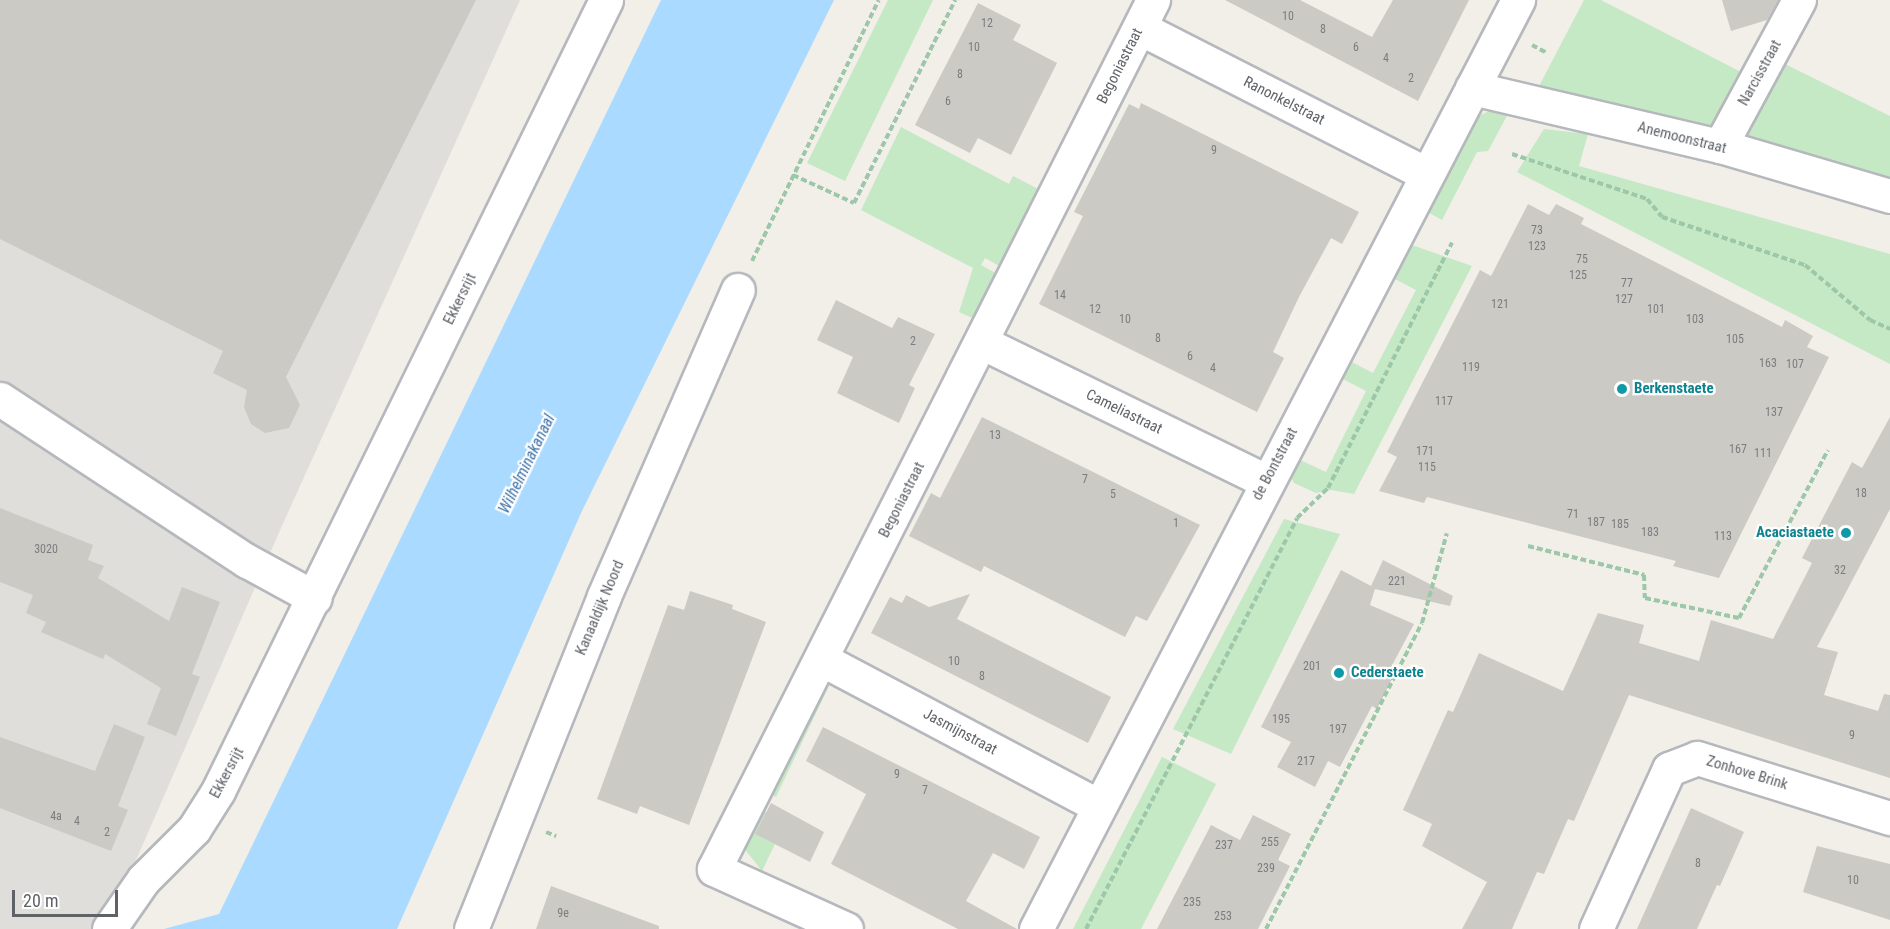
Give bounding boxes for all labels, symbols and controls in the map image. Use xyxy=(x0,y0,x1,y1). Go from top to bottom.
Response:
house number: 10 xyxy=(1282,10,1294,24)
house number: 12 xyxy=(981,17,993,31)
house number: 8 xyxy=(1320,23,1326,37)
street label: Begoniastraat xyxy=(1093,25,1147,107)
street label: Narcisstraat xyxy=(1735,37,1785,109)
house number: 10 xyxy=(968,41,980,55)
house number: 6 xyxy=(1353,41,1359,55)
house number: 4 xyxy=(1383,52,1389,66)
house number: 8 xyxy=(957,68,963,82)
house number: 2 xyxy=(1408,72,1414,86)
street label: Ranonkelstraat xyxy=(1240,73,1328,129)
house number: 6 xyxy=(945,95,951,109)
street label: Anemoonstraat xyxy=(1636,118,1728,158)
house number: 9 xyxy=(1211,144,1217,158)
house number: 73 xyxy=(1531,224,1543,238)
house number: 123 xyxy=(1528,240,1546,254)
house number: 75 xyxy=(1576,253,1588,267)
house number: 125 xyxy=(1569,269,1587,283)
street label: Ekkersrijt xyxy=(440,270,480,328)
house number: 77 xyxy=(1621,277,1633,291)
house number: 14 xyxy=(1054,289,1066,303)
house number: 127 xyxy=(1615,293,1633,307)
house number: 121 xyxy=(1491,298,1509,312)
house number: 12 xyxy=(1089,303,1101,317)
house number: 101 xyxy=(1647,303,1665,317)
house number: 10 xyxy=(1119,313,1131,327)
house number: 103 xyxy=(1686,313,1704,327)
house number: 8 xyxy=(1155,332,1161,346)
house number: 105 xyxy=(1726,333,1744,347)
house number: 2 xyxy=(910,335,916,349)
house number: 6 xyxy=(1187,350,1193,364)
house number: 163 xyxy=(1759,357,1777,371)
house number: 107 xyxy=(1786,358,1804,372)
house number: 119 xyxy=(1462,361,1480,375)
house number: 4 xyxy=(1210,362,1216,376)
place label: Berkenstaete xyxy=(1634,380,1714,398)
marker: Berkenstaete xyxy=(1615,382,1629,396)
street label: Cameliastraat xyxy=(1083,386,1165,438)
house number: 117 xyxy=(1435,395,1453,409)
house number: 137 xyxy=(1765,406,1783,420)
water label: Wilhelminakanaal xyxy=(495,411,559,517)
street label: de Bontstraat xyxy=(1248,425,1302,503)
house number: 13 xyxy=(989,429,1001,443)
house number: 167 xyxy=(1729,443,1747,457)
house number: 171 xyxy=(1416,445,1434,459)
house number: 111 xyxy=(1754,447,1772,461)
street label: Begoniastraat xyxy=(875,459,929,541)
house number: 115 xyxy=(1418,461,1436,475)
house number: 7 xyxy=(1082,473,1088,487)
house number: 18 xyxy=(1855,487,1867,501)
house number: 5 xyxy=(1110,488,1116,502)
house number: 71 xyxy=(1567,508,1579,522)
house number: 187 xyxy=(1587,516,1605,530)
house number: 1 xyxy=(1173,517,1179,531)
house number: 185 xyxy=(1611,518,1629,532)
place label: Acaciastaete xyxy=(1756,524,1834,542)
house number: 183 xyxy=(1641,526,1659,540)
marker: Acaciastaete xyxy=(1839,526,1853,540)
house number: 113 xyxy=(1714,530,1732,544)
house number: 3020 xyxy=(34,543,58,557)
street label: Kanaaldijk Noord xyxy=(572,558,628,658)
house number: 32 xyxy=(1834,564,1846,578)
house number: 221 xyxy=(1388,575,1406,589)
house number: 10 xyxy=(948,655,960,669)
house number: 201 xyxy=(1303,660,1321,674)
place label: Cederstaete xyxy=(1351,664,1424,682)
marker: Cederstaete xyxy=(1332,666,1346,680)
house number: 8 xyxy=(979,670,985,684)
street label: Jasmijnstraat xyxy=(920,705,1000,759)
house number: 195 xyxy=(1272,713,1290,727)
house number: 197 xyxy=(1329,723,1347,737)
house number: 9 xyxy=(1849,729,1855,743)
street label: Ekkersrijt xyxy=(206,744,248,802)
street label: Zonhove Brink xyxy=(1704,752,1790,794)
house number: 217 xyxy=(1297,755,1315,769)
house number: 9 xyxy=(894,768,900,782)
house number: 7 xyxy=(922,784,928,798)
house number: 4a xyxy=(50,810,62,824)
house number: 4 xyxy=(74,815,80,829)
house number: 2 xyxy=(104,826,110,840)
house number: 255 xyxy=(1261,836,1279,850)
house number: 237 xyxy=(1215,839,1233,853)
house number: 8 xyxy=(1695,857,1701,871)
house number: 239 xyxy=(1257,862,1275,876)
house number: 10 xyxy=(1847,874,1859,888)
scale bar xyxy=(15,878,122,916)
text: 20 m xyxy=(23,890,58,911)
house number: 235 xyxy=(1183,896,1201,910)
house number: 9e xyxy=(557,907,569,921)
house number: 253 xyxy=(1214,910,1232,924)

